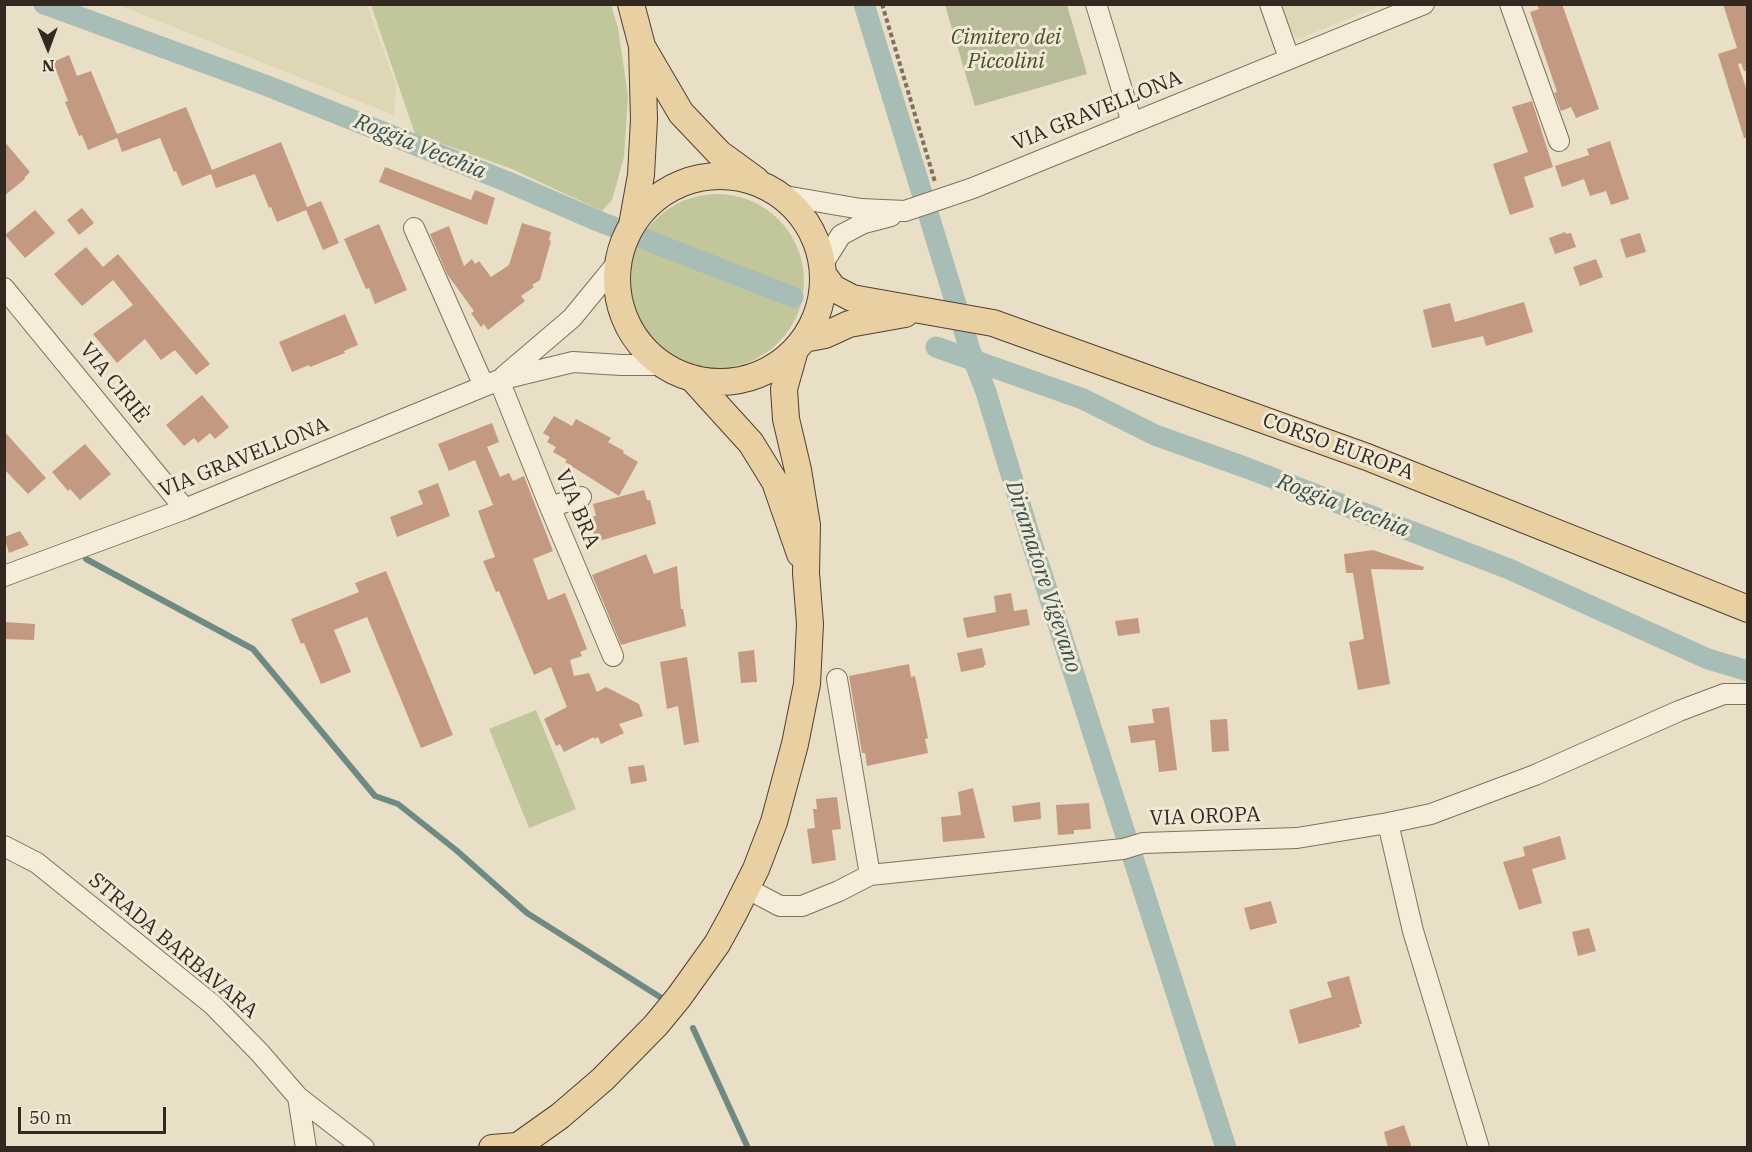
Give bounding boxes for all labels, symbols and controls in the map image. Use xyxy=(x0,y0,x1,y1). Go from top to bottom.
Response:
north arrow xyxy=(18,18,78,78)
park label: Cimitero dei Piccolini xyxy=(951,25,1061,75)
text: N xyxy=(42,56,55,76)
street label: VIA GRAVELLONA xyxy=(1008,65,1186,157)
water label: Roggia Vecchia xyxy=(350,109,490,185)
street label: VIA CIRIÈ xyxy=(74,338,154,428)
street label: CORSO EUROPA xyxy=(1259,408,1417,486)
street label: VIA GRAVELLONA xyxy=(155,412,333,504)
street label: VIA BRA xyxy=(549,466,605,552)
water label: Roggia Vecchia xyxy=(1273,469,1413,543)
water label: Diramatore Vigevano xyxy=(1000,478,1086,676)
street label: VIA OROPA xyxy=(1149,802,1261,832)
street label: STRADA BARBAVARA xyxy=(83,868,263,1024)
scale bar xyxy=(21,1095,170,1133)
text: 50 m xyxy=(29,1106,72,1129)

